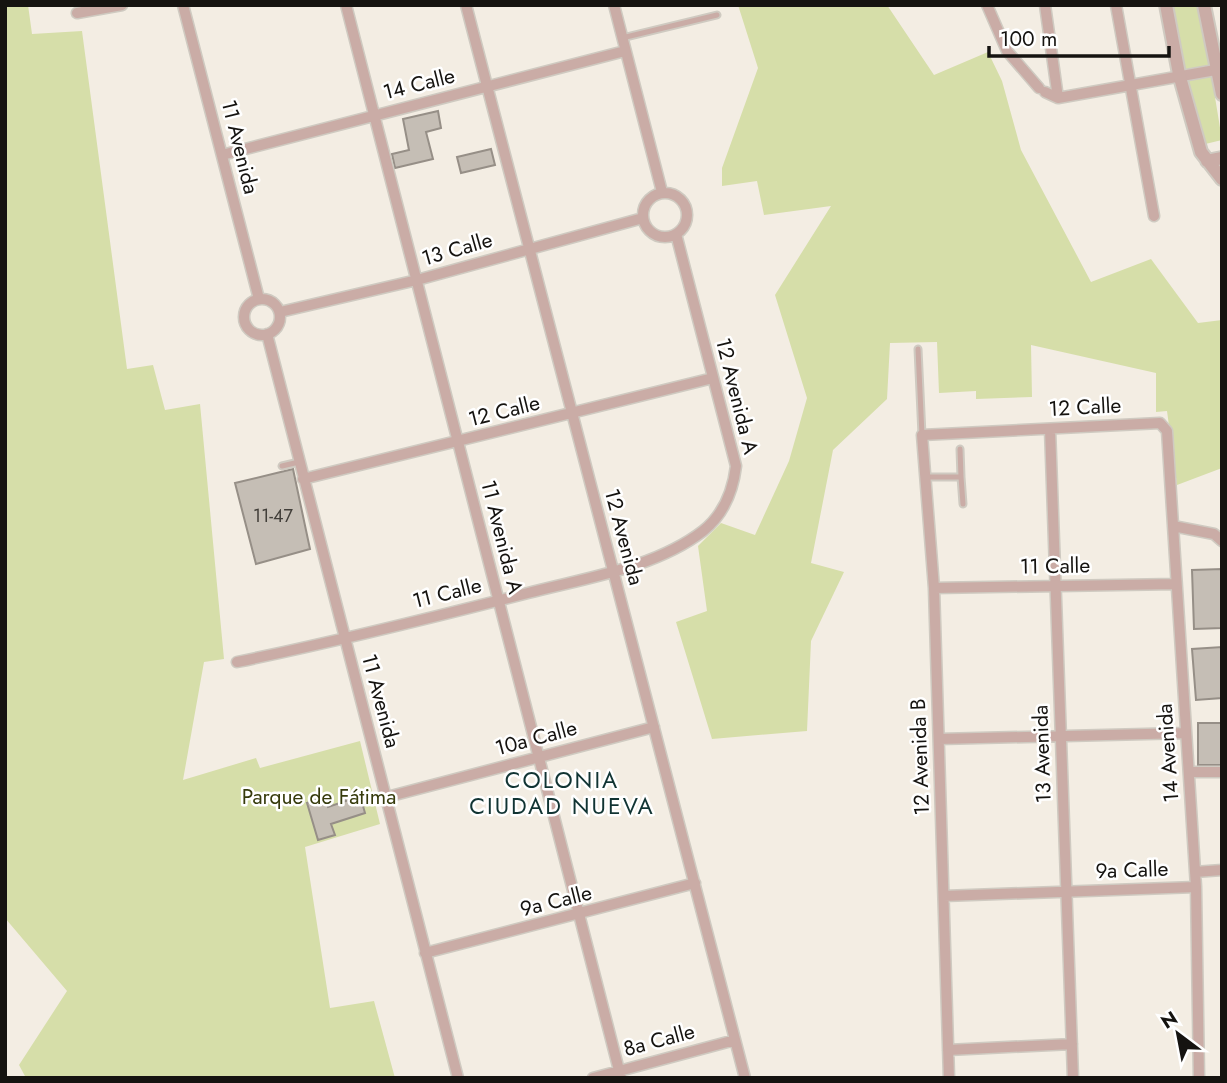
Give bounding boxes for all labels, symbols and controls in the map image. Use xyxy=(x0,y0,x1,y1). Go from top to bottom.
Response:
scale bar xyxy=(989,14,1169,58)
text: 100 m xyxy=(1000,24,1057,54)
street label: 14 Calle xyxy=(380,61,458,107)
street label: 11 Avenida xyxy=(214,97,266,197)
street label: 13 Calle xyxy=(418,225,496,273)
street label: 12 Avenida A xyxy=(708,335,766,457)
street label: 12 Calle xyxy=(465,388,543,434)
street label: 12 Calle xyxy=(1048,390,1122,424)
street label: 11 Avenida A xyxy=(473,477,531,597)
street label: 12 Avenida xyxy=(597,485,651,589)
house number: 11-47 xyxy=(253,503,294,529)
street label: 11 Calle xyxy=(1020,550,1091,582)
street label: 11 Calle xyxy=(409,570,485,616)
street label: 11 Avenida xyxy=(354,651,408,751)
street label: 12 Avenida B xyxy=(903,698,937,816)
street label: 14 Avenida xyxy=(1150,703,1186,803)
street label: 13 Avenida xyxy=(1025,704,1059,804)
street label: 10a Calle xyxy=(492,713,580,763)
district label: COLONIA CIUDAD NUEVA xyxy=(469,763,655,823)
park label: Parque de Fátima xyxy=(242,782,396,812)
street label: 9a Calle xyxy=(1095,854,1169,886)
street label: 9a Calle xyxy=(517,878,595,924)
north arrow xyxy=(1143,999,1213,1069)
text: N xyxy=(1156,1005,1183,1035)
street label: 8a Calle xyxy=(620,1016,698,1064)

